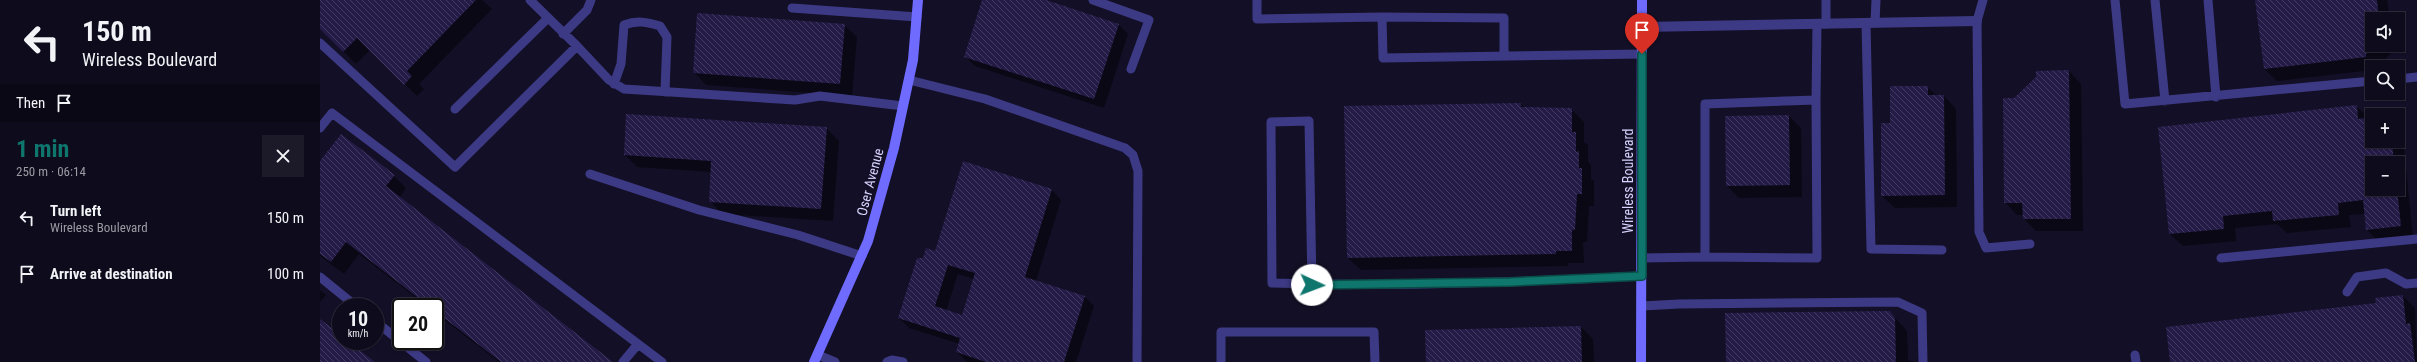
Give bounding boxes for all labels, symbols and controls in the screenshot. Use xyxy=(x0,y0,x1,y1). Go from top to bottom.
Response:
map controls xyxy=(2365,12,2405,196)
button: sound xyxy=(2365,12,2405,52)
pin xyxy=(1625,13,1659,54)
text: 150 m xyxy=(82,15,152,48)
icon: left xyxy=(16,16,68,68)
icon: arrive xyxy=(1631,19,1653,41)
text: Wireless Boulevard xyxy=(82,49,217,70)
button: search xyxy=(2365,60,2405,100)
icon: arrive xyxy=(53,92,75,114)
text: Then xyxy=(16,94,45,112)
button: + xyxy=(2365,108,2405,148)
street label: Wireless Boulevard xyxy=(1620,128,1636,234)
text: 1 min xyxy=(16,135,69,163)
button: close xyxy=(262,135,304,177)
street label: Oser Avenue xyxy=(853,146,887,217)
button: − xyxy=(2365,156,2405,196)
text: 250 m · 06:14 xyxy=(16,164,86,179)
text: Turn left xyxy=(50,202,101,220)
icon: left xyxy=(16,207,38,229)
text: 150 m xyxy=(267,209,304,227)
text: Wireless Boulevard xyxy=(50,220,148,235)
icon: arrive xyxy=(16,263,38,285)
position arrow xyxy=(1291,264,1333,306)
text: Arrive at destination xyxy=(50,265,173,283)
text: 100 m xyxy=(267,265,304,283)
speed limit sign: 20 xyxy=(392,298,444,350)
text: 10 xyxy=(348,307,368,331)
text: km/h xyxy=(348,328,368,339)

